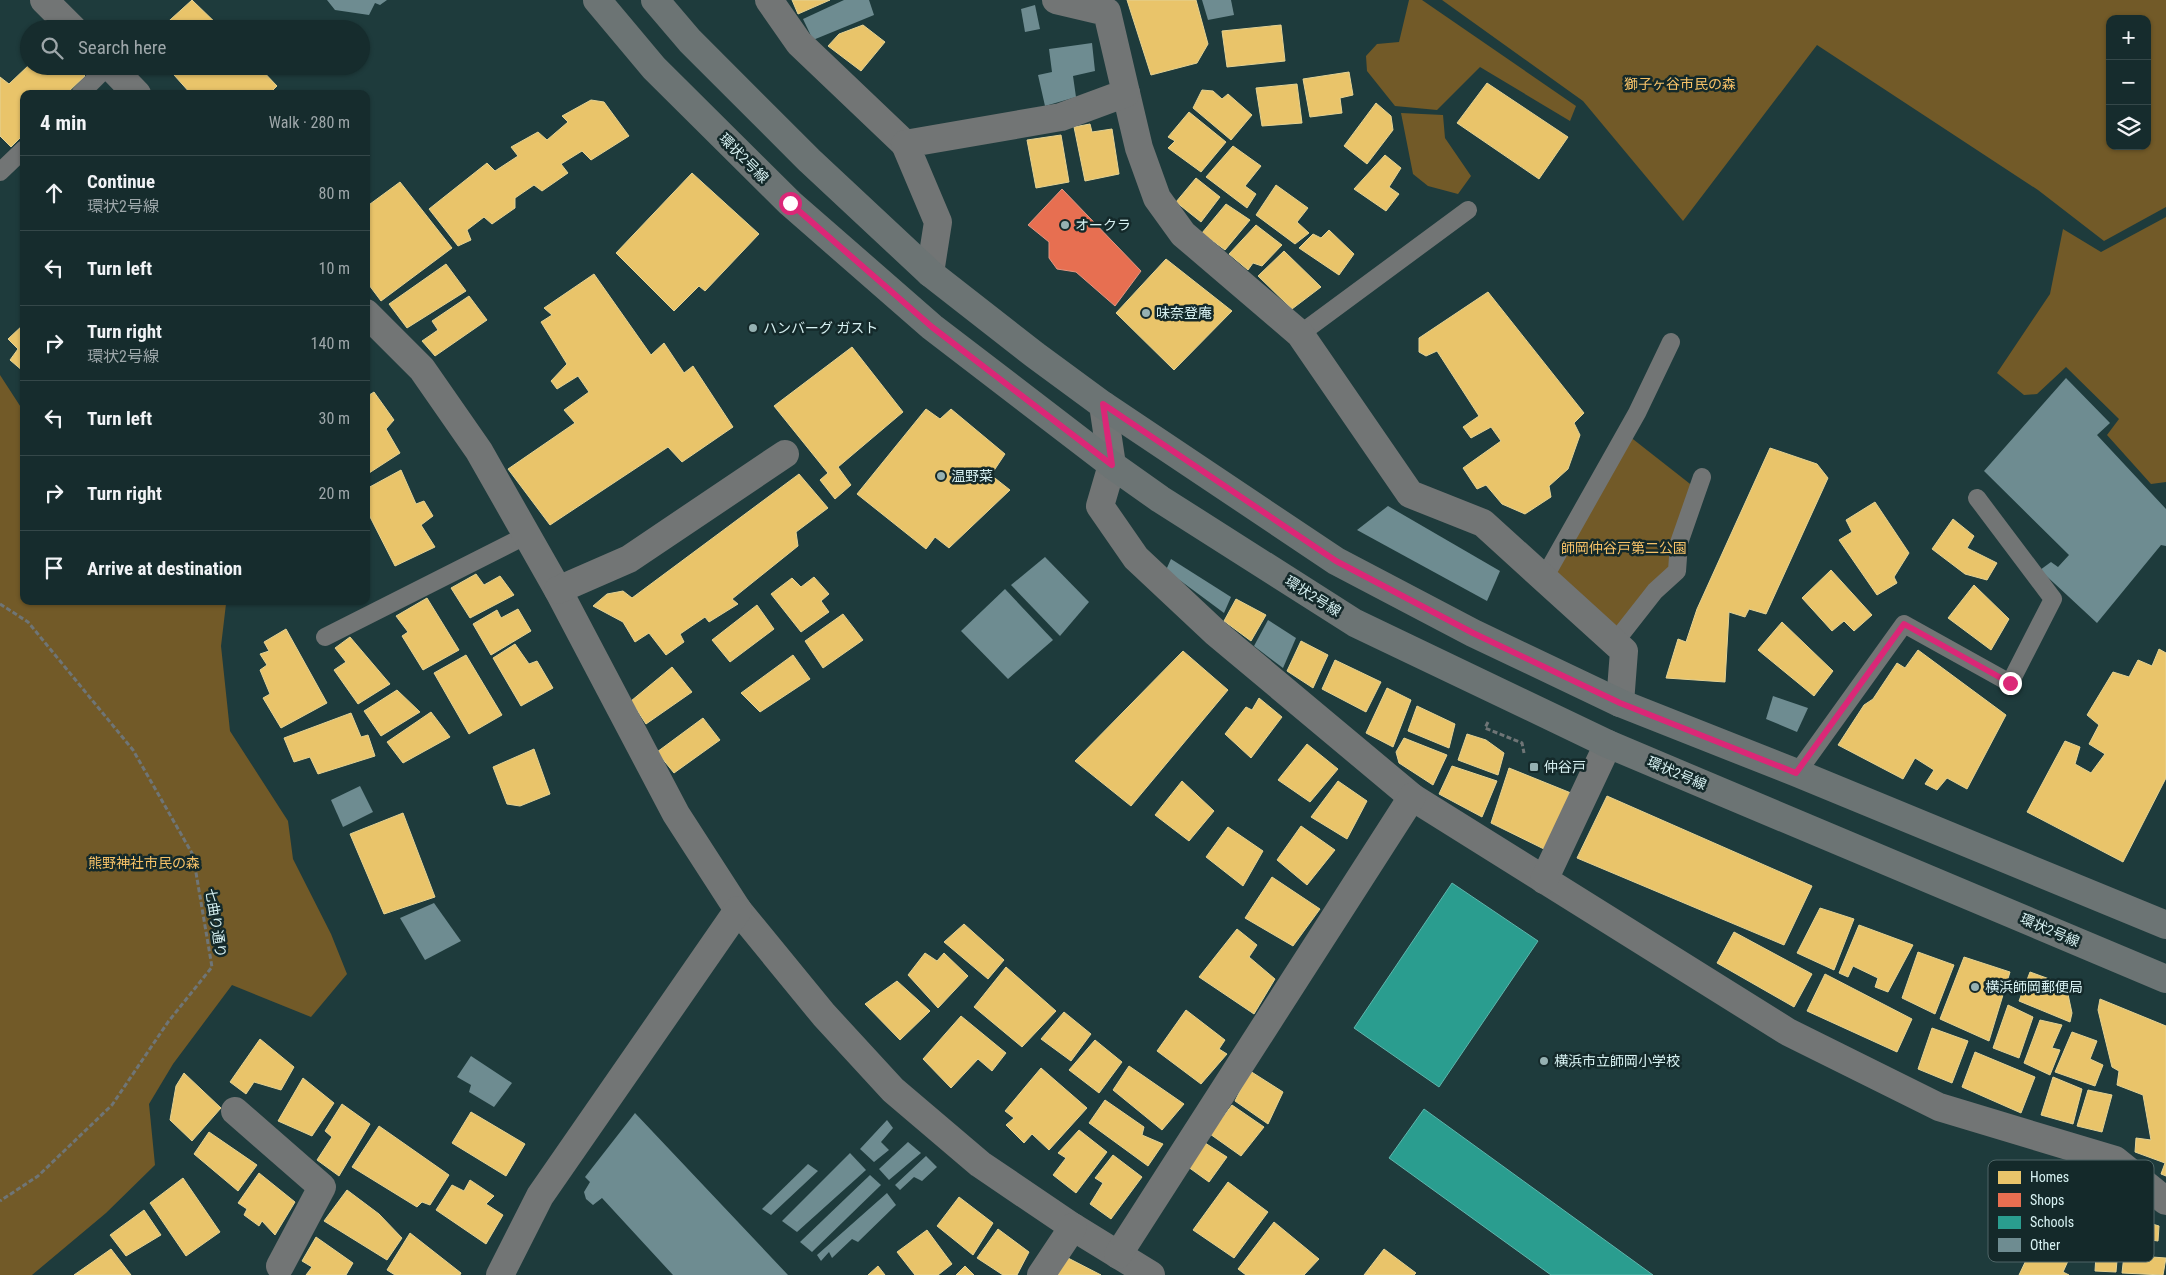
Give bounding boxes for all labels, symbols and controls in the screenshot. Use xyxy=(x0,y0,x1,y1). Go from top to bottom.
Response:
map controls xyxy=(2106,15,2151,150)
button: + xyxy=(2106,15,2151,60)
search box xyxy=(20,20,370,75)
icon: search xyxy=(38,34,66,62)
text: Search here xyxy=(78,36,166,59)
button: − xyxy=(2106,60,2151,105)
park label: 獅子ヶ谷市民の森 xyxy=(1624,76,1736,92)
button: layers xyxy=(2106,105,2151,150)
text: 4 min xyxy=(40,111,87,135)
text: Walk · 280 m xyxy=(269,113,350,132)
street label: 環状2号線 xyxy=(716,130,772,186)
text: Continue xyxy=(87,170,155,193)
icon: ahead xyxy=(40,179,68,207)
text: 80 m xyxy=(318,184,350,203)
route start xyxy=(779,192,802,215)
text: 環状2号線 xyxy=(87,197,159,216)
place label: オークラ xyxy=(1075,217,1131,233)
marker: オークラ xyxy=(1059,219,1071,231)
icon: left xyxy=(40,254,68,282)
text: Turn left xyxy=(87,257,152,280)
text: 10 m xyxy=(318,259,350,278)
place label: 味奈登庵 xyxy=(1156,305,1212,321)
marker: 味奈登庵 xyxy=(1140,307,1152,319)
text: Turn right xyxy=(87,320,162,343)
place label: ハンバーグ ガスト xyxy=(763,320,878,336)
marker: ハンバーグ ガスト xyxy=(747,322,759,334)
icon: right xyxy=(40,329,68,357)
text: 140 m xyxy=(311,334,350,353)
text: 環状2号線 xyxy=(87,347,159,366)
icon: left xyxy=(40,404,68,432)
text: Turn left xyxy=(87,407,152,430)
text: 30 m xyxy=(318,409,350,428)
place label: 温野菜 xyxy=(951,468,993,484)
marker: 温野菜 xyxy=(935,470,947,482)
icon: right xyxy=(40,479,68,507)
text: Turn right xyxy=(87,482,162,505)
text: 20 m xyxy=(318,484,350,503)
park label: 師岡仲谷戸第二公園 xyxy=(1561,540,1687,556)
icon: arrive xyxy=(40,554,68,582)
text: Arrive at destination xyxy=(87,557,242,580)
street label: 環状2号線 xyxy=(1282,573,1344,619)
route end xyxy=(1999,672,2022,695)
street label: 環状2号線 xyxy=(1645,753,1709,793)
place label: 仲谷戸 xyxy=(1544,759,1586,775)
marker: 仲谷戸 xyxy=(1528,761,1540,773)
park label: 熊野神社市民の森 xyxy=(88,855,200,871)
street label: 七曲り通り xyxy=(203,887,229,959)
street label: 環状2号線 xyxy=(2018,910,2082,950)
place label: 横浜師岡郵便局 xyxy=(1985,979,2083,995)
marker: 横浜師岡郵便局 xyxy=(1969,981,1981,993)
place label: 横浜市立師岡小学校 xyxy=(1554,1053,1680,1069)
marker: 横浜市立師岡小学校 xyxy=(1538,1055,1550,1067)
legend xyxy=(1988,1160,2154,1262)
text: Homes xyxy=(2030,1169,2069,1185)
text: Shops xyxy=(2030,1192,2064,1208)
text: Schools xyxy=(2030,1214,2074,1230)
text: Other xyxy=(2030,1237,2060,1253)

